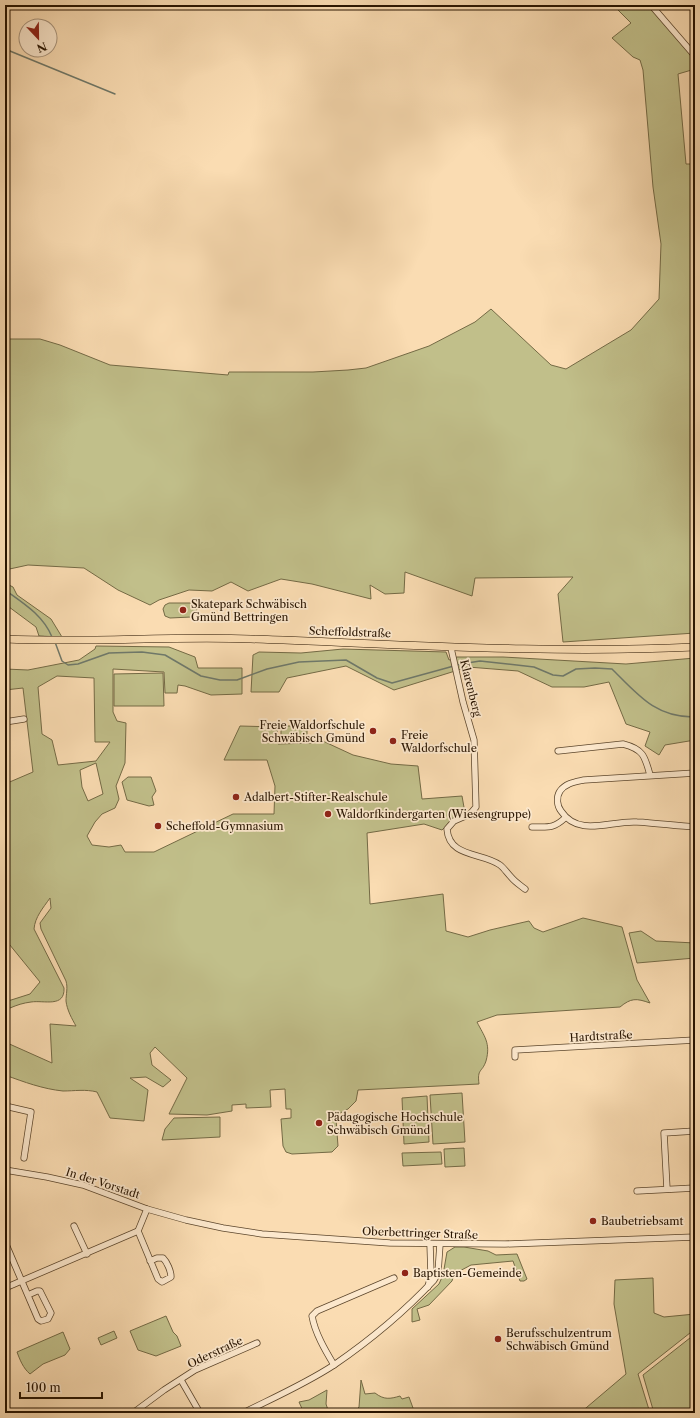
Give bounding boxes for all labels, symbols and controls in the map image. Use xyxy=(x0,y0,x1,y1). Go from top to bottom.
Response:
north arrow xyxy=(18,18,58,58)
text: N xyxy=(34,39,49,56)
place label: Skatepark Schwäbisch Gmünd Bettringen xyxy=(191,597,307,624)
marker: Skatepark Schwäbisch Gmünd Bettringen xyxy=(178,605,188,615)
street label: Scheffoldstraße xyxy=(309,624,391,640)
street label: Klarenberg xyxy=(457,658,485,718)
place label: Freie Waldorfschule Schwäbisch Gmünd xyxy=(259,718,365,745)
marker: Freie Waldorfschule Schwäbisch Gmünd xyxy=(368,726,378,736)
place label: Freie Waldorfschule xyxy=(400,728,477,755)
marker: Freie Waldorfschule xyxy=(388,736,398,746)
place label: Adalbert-Stifter-Realschule xyxy=(243,790,388,804)
marker: Adalbert-Stifter-Realschule xyxy=(231,792,241,802)
place label: Waldorfkindergarten (Wiesengruppe) xyxy=(335,807,531,821)
marker: Waldorfkindergarten (Wiesengruppe) xyxy=(323,809,333,819)
place label: Scheffold-Gymnasium xyxy=(166,819,284,833)
marker: Scheffold-Gymnasium xyxy=(153,821,163,831)
street label: Hardtstraße xyxy=(569,1027,633,1045)
place label: Pädagogische Hochschule Schwäbisch Gmünd xyxy=(327,1110,463,1137)
marker: Pädagogische Hochschule Schwäbisch Gmünd xyxy=(314,1118,324,1128)
street label: In der Vorstadt xyxy=(64,1164,142,1202)
place label: Baubetriebsamt xyxy=(601,1214,684,1228)
marker: Baubetriebsamt xyxy=(588,1216,598,1226)
street label: Oberbettringer Straße xyxy=(362,1224,478,1242)
place label: Baptisten-Gemeinde xyxy=(413,1266,522,1280)
marker: Baptisten-Gemeinde xyxy=(400,1268,410,1278)
place label: Berufsschulzentrum Schwäbisch Gmünd xyxy=(506,1326,612,1353)
street label: Oderstraße xyxy=(185,1333,245,1371)
marker: Berufsschulzentrum Schwäbisch Gmünd xyxy=(493,1334,503,1344)
scale bar xyxy=(20,1374,102,1400)
text: 100 m xyxy=(26,1380,61,1395)

